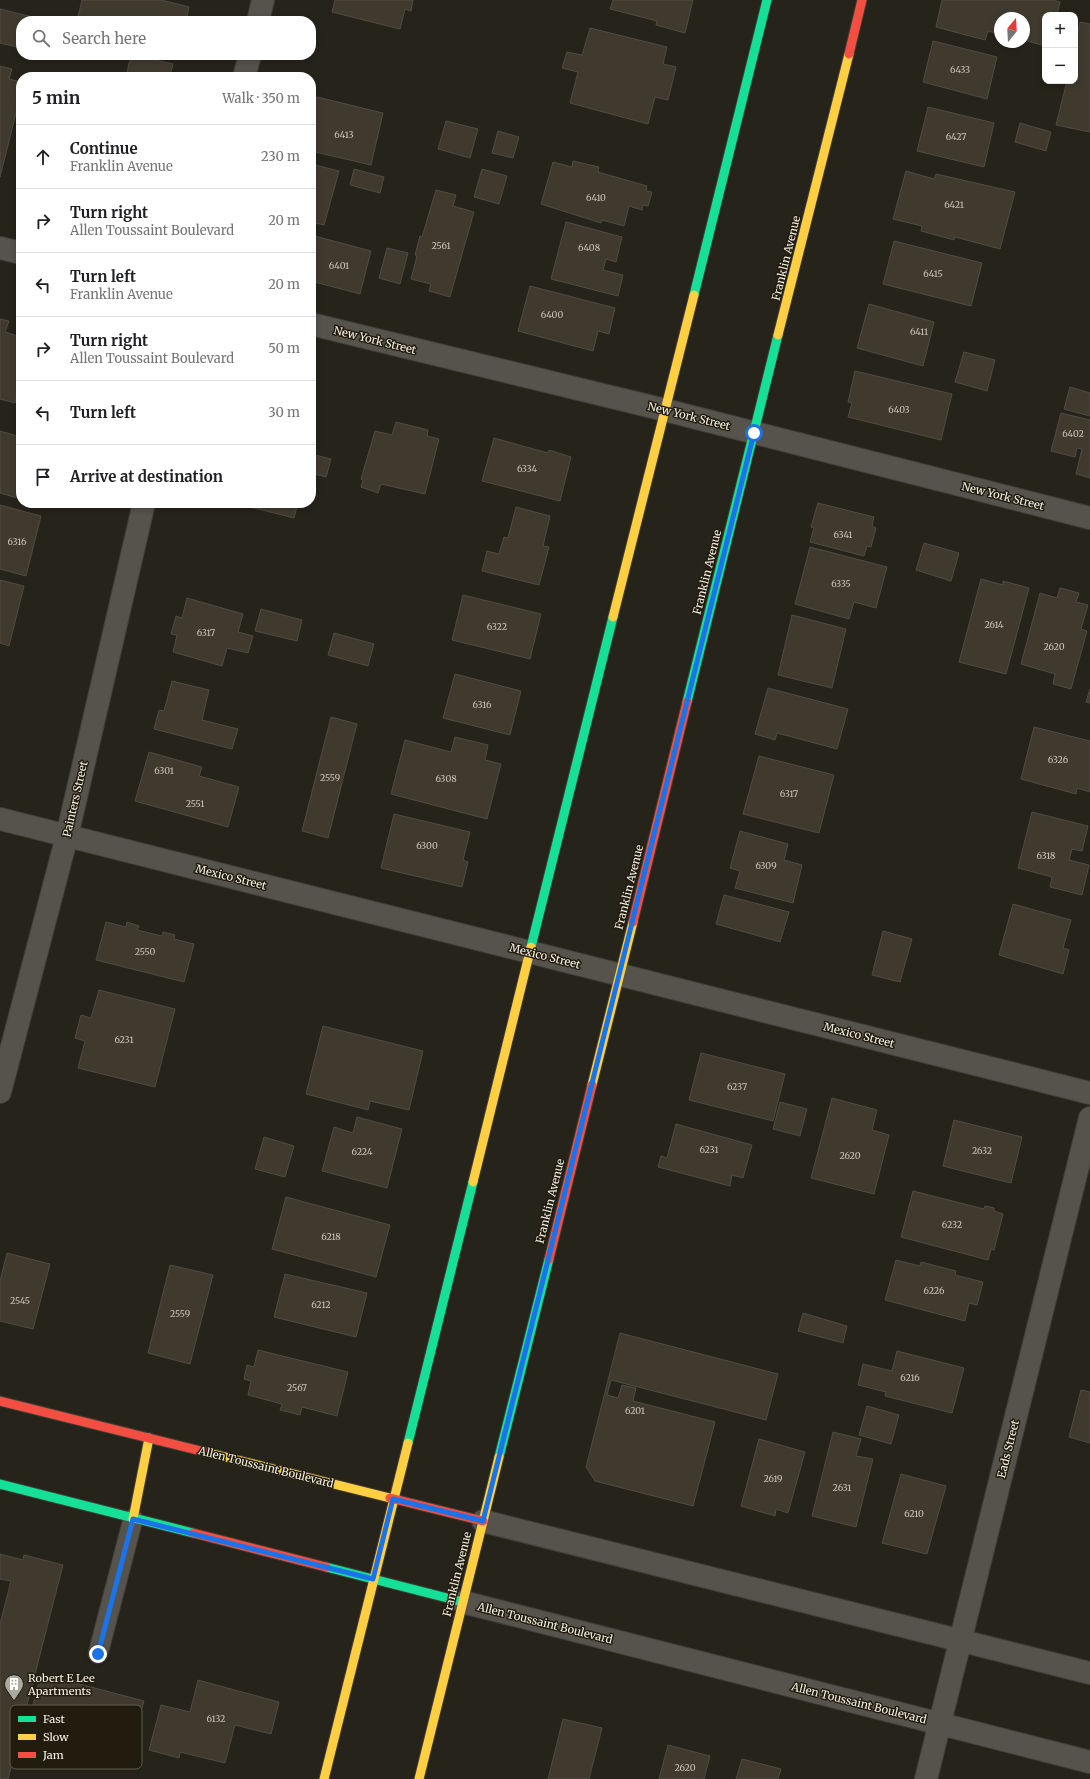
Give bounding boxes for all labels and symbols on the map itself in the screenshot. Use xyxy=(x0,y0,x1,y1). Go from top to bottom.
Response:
north arrow xyxy=(994,12,1030,48)
house number: 6433 xyxy=(950,64,970,75)
house number: 6413 xyxy=(334,129,354,140)
house number: 6427 xyxy=(946,131,966,142)
house number: 6410 xyxy=(586,192,606,203)
house number: 6421 xyxy=(944,199,964,210)
street label: Franklin Avenue xyxy=(769,214,803,302)
house number: 2561 xyxy=(431,240,451,251)
house number: 6408 xyxy=(578,242,600,253)
house number: 6401 xyxy=(329,260,349,271)
house number: 6415 xyxy=(923,268,943,279)
house number: 6400 xyxy=(541,309,563,320)
street label: New York Street xyxy=(332,323,418,357)
house number: 6411 xyxy=(910,326,928,337)
street label: New York Street xyxy=(646,399,732,433)
house number: 6403 xyxy=(888,404,910,415)
route start xyxy=(745,424,763,442)
house number: 6402 xyxy=(1062,428,1084,439)
house number: 6334 xyxy=(517,463,538,474)
street label: New York Street xyxy=(960,479,1046,513)
street label: Franklin Avenue xyxy=(690,528,724,616)
house number: 6341 xyxy=(834,529,852,540)
house number: 6316 xyxy=(8,536,27,547)
house number: 6335 xyxy=(831,578,851,589)
house number: 2614 xyxy=(984,619,1004,630)
house number: 6322 xyxy=(487,621,507,632)
house number: 6317 xyxy=(197,627,215,638)
house number: 2620 xyxy=(1043,641,1065,652)
house number: 6316 xyxy=(473,699,492,710)
house number: 6326 xyxy=(1048,754,1069,765)
street label: Painters Street xyxy=(59,759,91,838)
house number: 6301 xyxy=(154,765,174,776)
house number: 2559 xyxy=(320,772,340,783)
house number: 6308 xyxy=(435,773,457,784)
house number: 6317 xyxy=(780,788,798,799)
house number: 2551 xyxy=(186,798,204,809)
house number: 6300 xyxy=(416,840,438,851)
street label: Franklin Avenue xyxy=(612,843,646,931)
house number: 6318 xyxy=(1037,850,1055,861)
house number: 6309 xyxy=(755,860,777,871)
street label: Mexico Street xyxy=(194,861,269,893)
street label: Mexico Street xyxy=(508,940,583,972)
house number: 2550 xyxy=(135,946,156,957)
street label: Mexico Street xyxy=(822,1019,897,1051)
house number: 6231 xyxy=(115,1034,133,1045)
house number: 6237 xyxy=(727,1081,747,1092)
house number: 6231 xyxy=(700,1144,718,1155)
house number: 2632 xyxy=(972,1145,992,1156)
house number: 6224 xyxy=(352,1146,373,1157)
house number: 2620 xyxy=(839,1150,861,1161)
street label: Franklin Avenue xyxy=(533,1157,567,1245)
house number: 6232 xyxy=(942,1219,962,1230)
house number: 6218 xyxy=(321,1231,341,1242)
house number: 6226 xyxy=(924,1285,945,1296)
house number: 2545 xyxy=(10,1295,30,1306)
house number: 6212 xyxy=(311,1299,331,1310)
house number: 2559 xyxy=(170,1308,190,1319)
house number: 6216 xyxy=(900,1372,920,1383)
house number: 2567 xyxy=(287,1382,307,1393)
house number: 6201 xyxy=(625,1405,645,1416)
street label: Eads Street xyxy=(994,1418,1022,1480)
street label: Allen Toussaint Boulevard xyxy=(196,1443,335,1491)
house number: 2619 xyxy=(763,1473,783,1484)
house number: 2631 xyxy=(833,1482,851,1493)
house number: 6210 xyxy=(904,1508,924,1519)
street label: Franklin Avenue xyxy=(440,1530,474,1618)
street label: Allen Toussaint Boulevard xyxy=(475,1599,614,1647)
route end xyxy=(89,1645,107,1663)
place label: Robert E Lee Apartments xyxy=(27,1671,95,1698)
building icon: Robert E Lee Apartments xyxy=(3,1673,25,1701)
street label: Allen Toussaint Boulevard xyxy=(789,1679,928,1727)
legend xyxy=(10,1705,142,1769)
text: Fast xyxy=(43,1712,66,1726)
house number: 6132 xyxy=(207,1713,225,1724)
text: Slow xyxy=(43,1730,69,1744)
text: Jam xyxy=(42,1748,64,1762)
house number: 2620 xyxy=(674,1762,696,1773)

